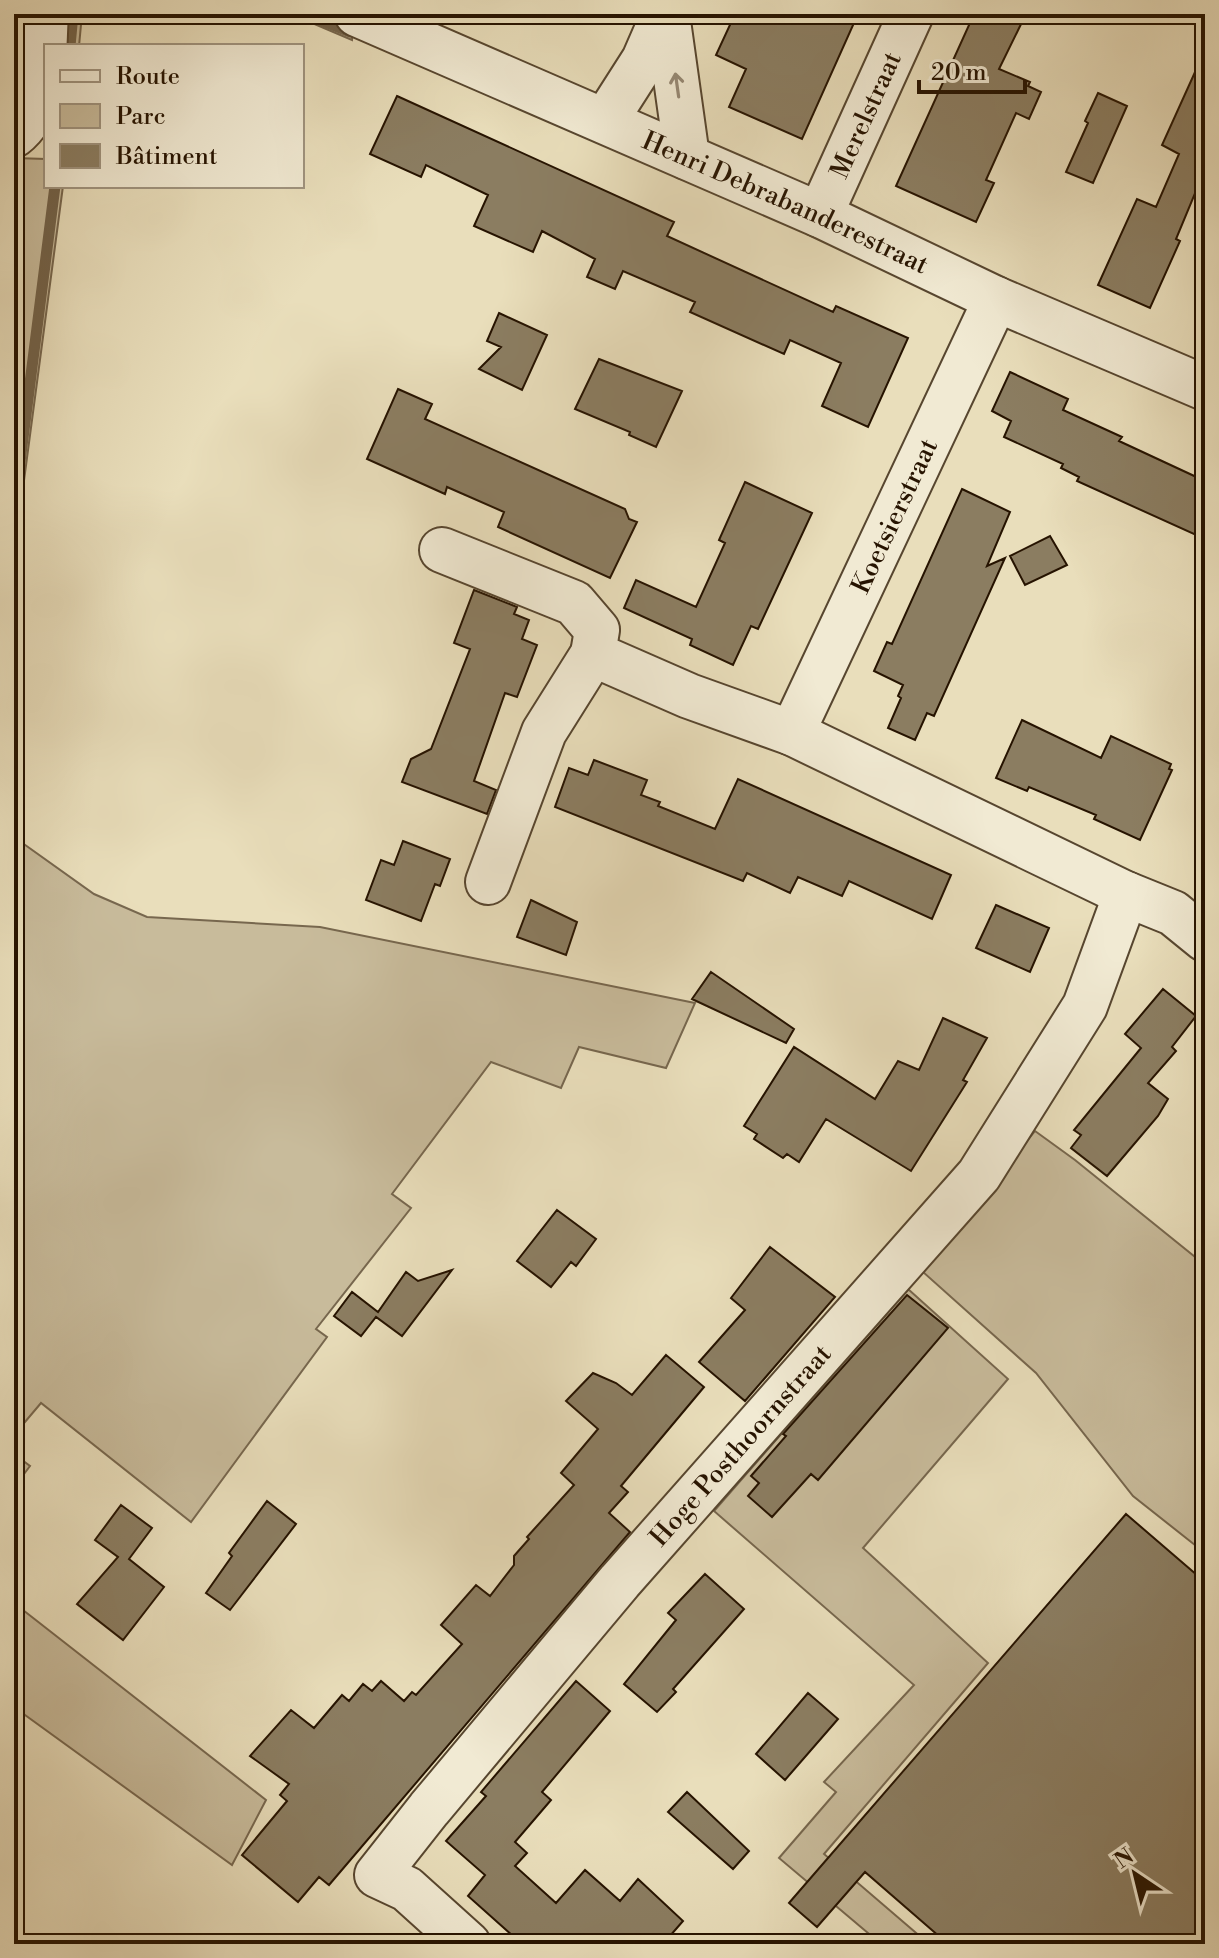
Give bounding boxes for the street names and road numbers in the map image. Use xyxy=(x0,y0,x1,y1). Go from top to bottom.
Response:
street label: Merelstraat xyxy=(824,47,909,184)
street label: Henri Debrabanderestraat xyxy=(637,125,934,281)
street label: Koetsierstraat xyxy=(845,434,945,599)
street label: Hoge Posthoornstraat xyxy=(643,1338,838,1553)

